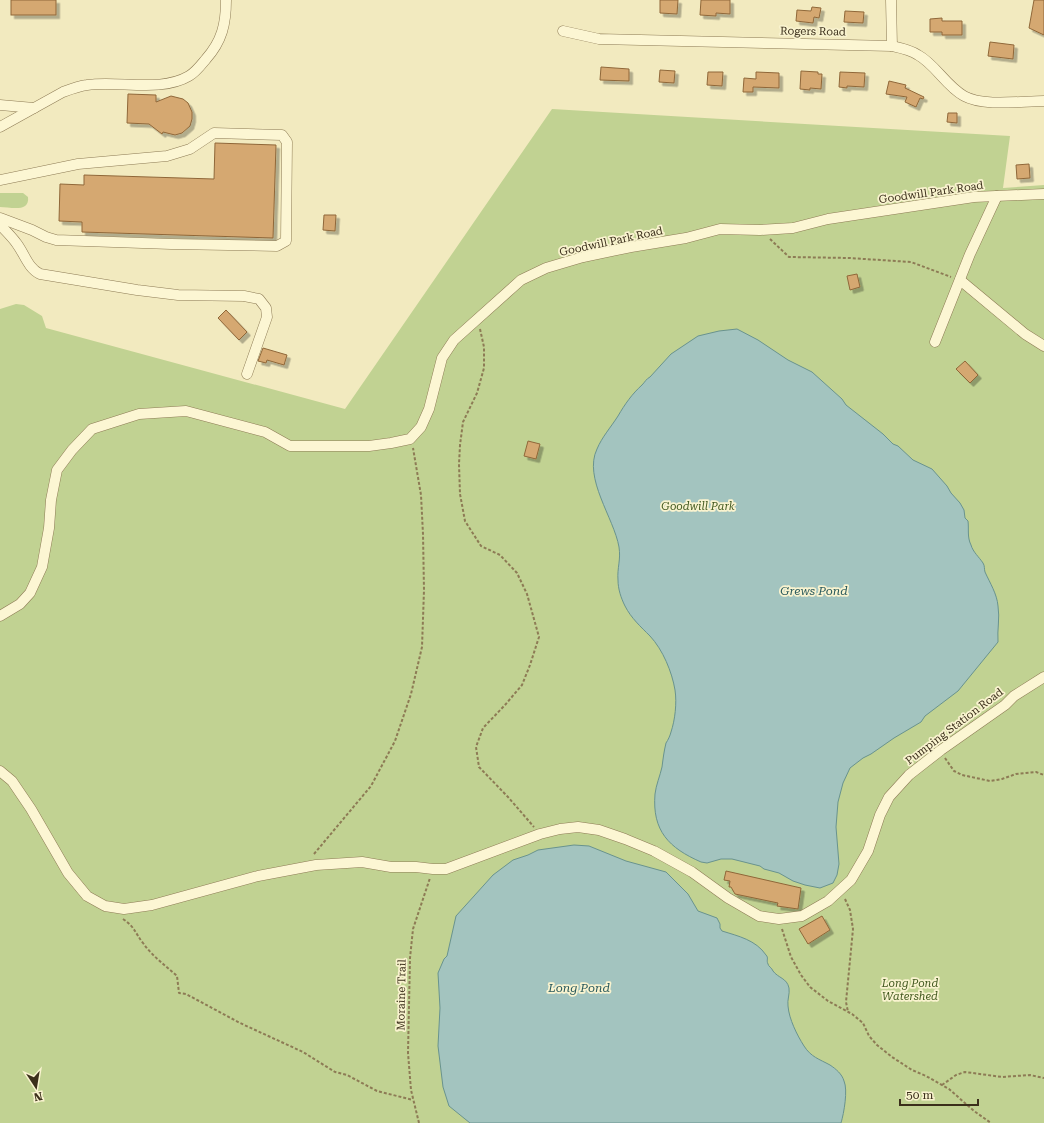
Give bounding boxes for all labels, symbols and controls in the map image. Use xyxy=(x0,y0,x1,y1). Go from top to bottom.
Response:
street label: Rogers Road xyxy=(780,24,846,39)
street label: Goodwill Park Road xyxy=(878,179,984,206)
street label: Goodwill Park Road xyxy=(558,224,664,259)
park label: Goodwill Park xyxy=(661,500,735,513)
water label: Grews Pond xyxy=(780,584,848,598)
street label: Pumping Station Road xyxy=(903,685,1006,767)
street label: Moraine Trail xyxy=(394,959,409,1031)
park label: Long Pond Watershed xyxy=(881,977,938,1003)
water label: Long Pond xyxy=(547,981,610,995)
north arrow xyxy=(16,1067,56,1107)
scale bar xyxy=(900,1081,978,1107)
text: 50 m xyxy=(906,1088,933,1102)
text: N xyxy=(32,1089,43,1104)

